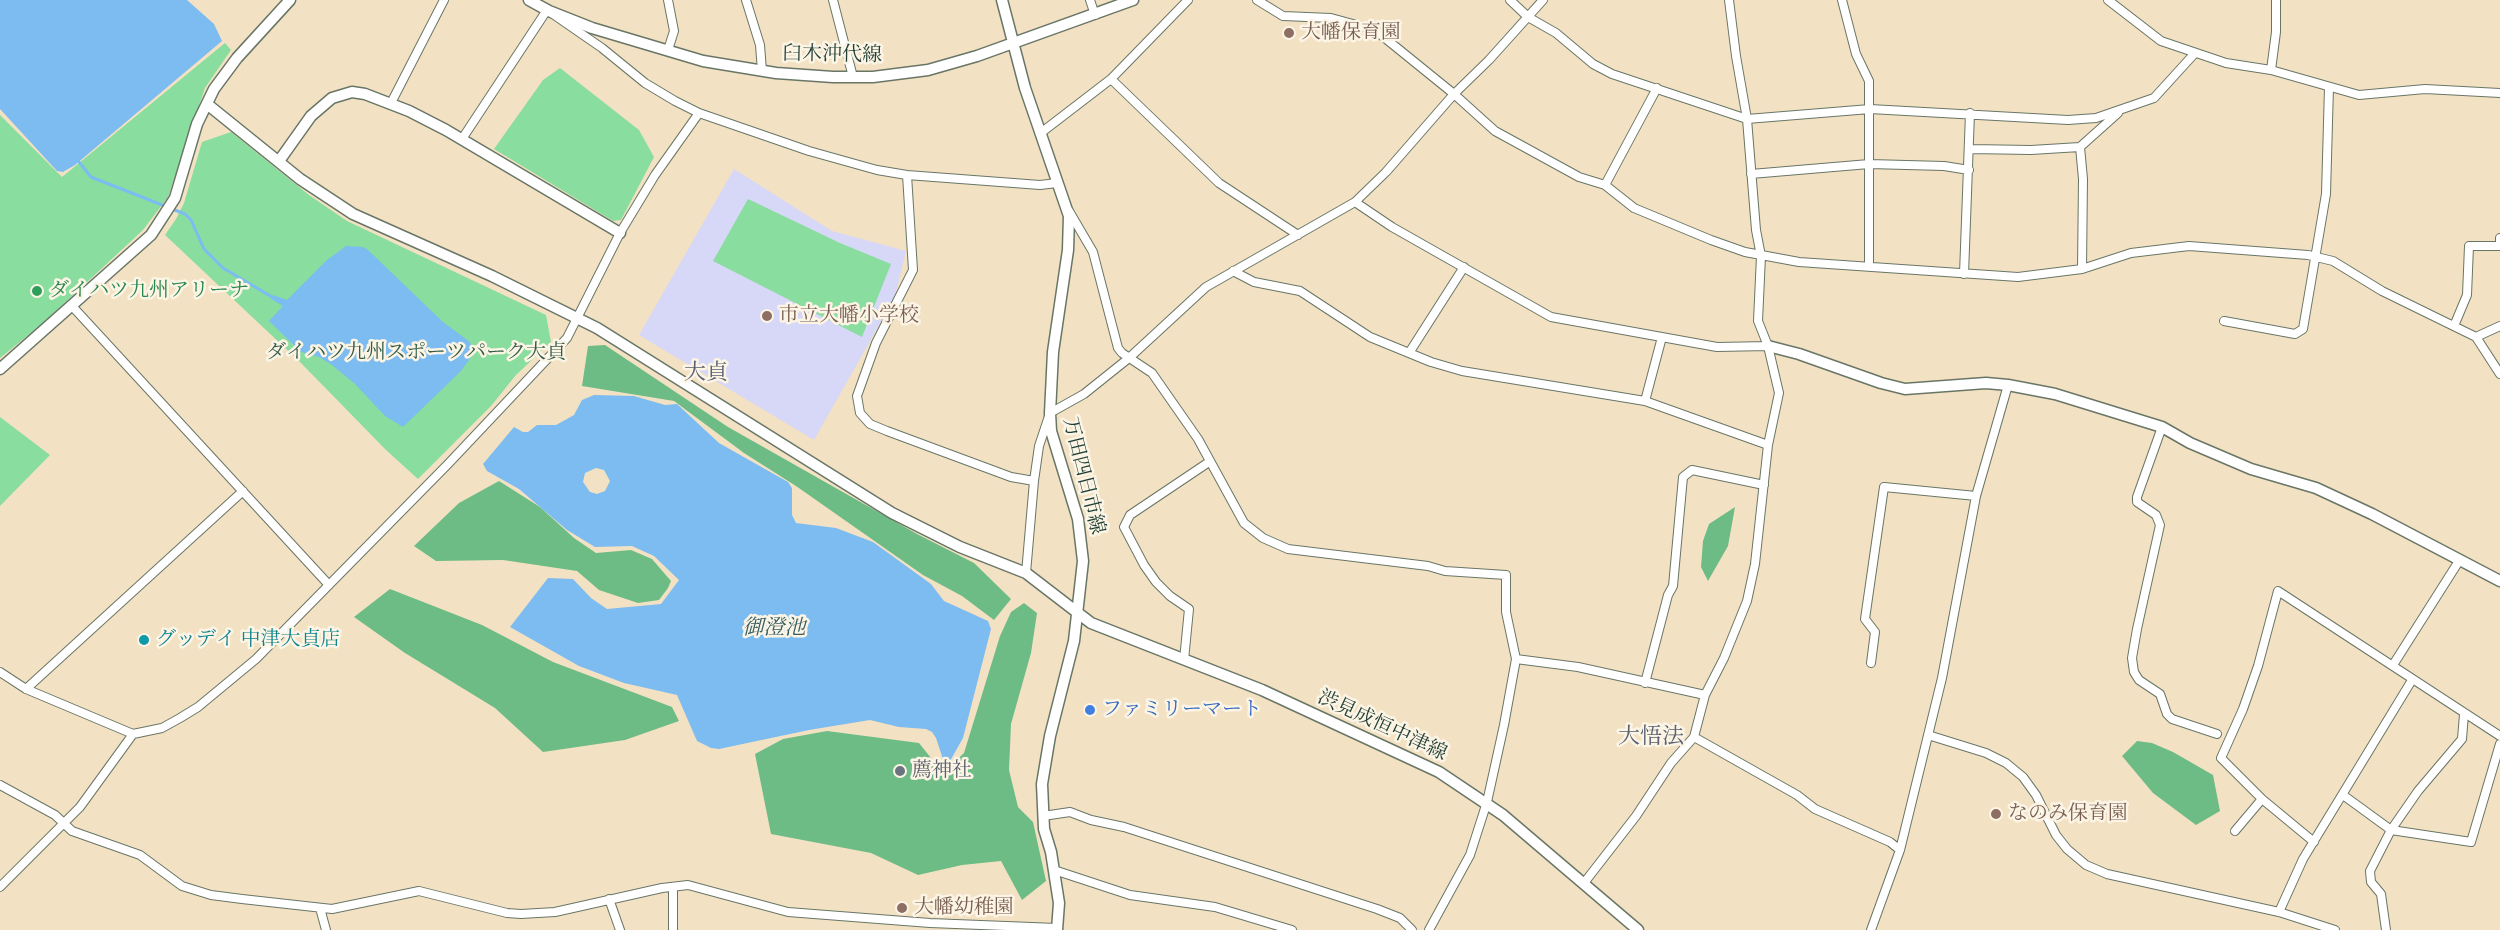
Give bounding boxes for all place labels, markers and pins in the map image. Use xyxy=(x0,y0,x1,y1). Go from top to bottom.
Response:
place label: 大幡保育園 xyxy=(1301,21,1401,45)
marker: 大幡保育園 xyxy=(1282,26,1296,40)
place label: ダイハツ九州アリーナ xyxy=(49,279,249,303)
marker: ダイハツ九州アリーナ xyxy=(30,284,44,298)
place label: 市立大幡小学校 xyxy=(779,304,919,328)
marker: 市立大幡小学校 xyxy=(760,309,774,323)
place label: グッデイ 中津大貞店 xyxy=(156,628,340,652)
marker: グッデイ 中津大貞店 xyxy=(137,633,151,647)
place label: ファミリーマート xyxy=(1102,698,1262,722)
marker: ファミリーマート xyxy=(1083,703,1097,717)
place label: 薦神社 xyxy=(912,759,972,783)
marker: 薦神社 xyxy=(893,764,907,778)
place label: なのみ保育園 xyxy=(2008,802,2128,826)
marker: なのみ保育園 xyxy=(1989,807,2003,821)
place label: 大幡幼稚園 xyxy=(914,896,1014,920)
marker: 大幡幼稚園 xyxy=(895,901,909,915)

